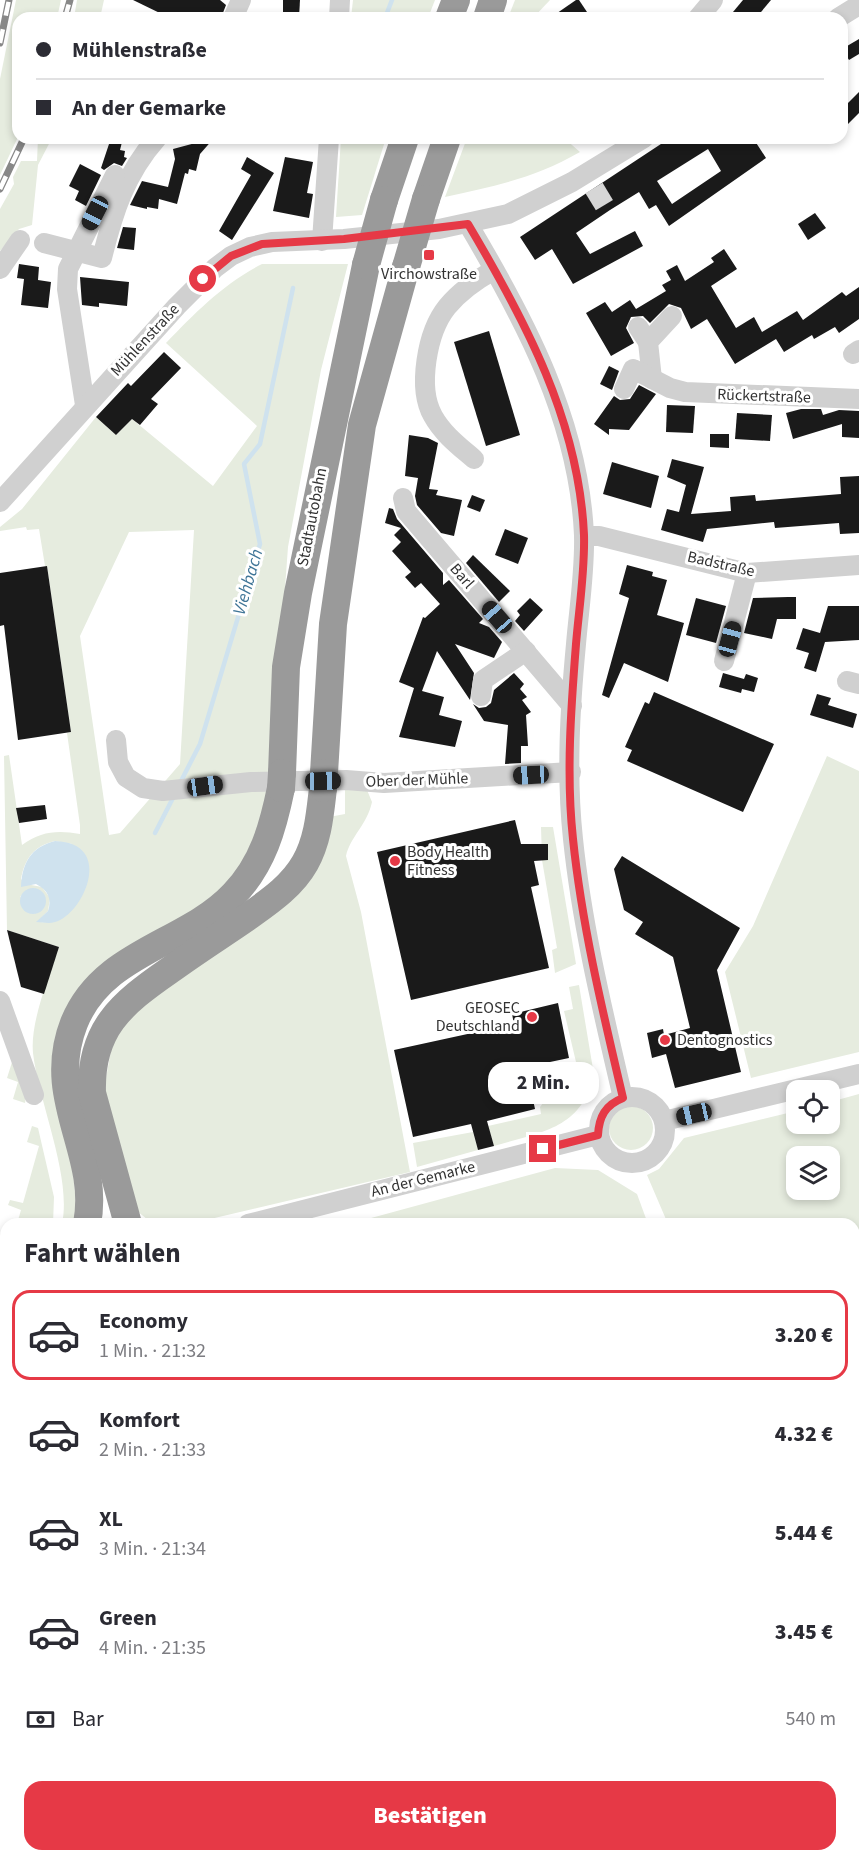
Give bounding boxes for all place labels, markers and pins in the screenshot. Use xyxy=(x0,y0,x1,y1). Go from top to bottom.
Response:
marker: Virchowstraße xyxy=(422,248,436,262)
place label: Virchowstraße xyxy=(381,263,477,285)
place label: Body Health Fitness xyxy=(407,841,489,881)
marker: Body Health Fitness xyxy=(388,854,402,868)
place label: GEOSEC Deutschland xyxy=(436,997,520,1037)
marker: GEOSEC Deutschland xyxy=(525,1010,539,1024)
place label: Dentognostics xyxy=(677,1029,773,1051)
marker: Dentognostics xyxy=(658,1033,672,1047)

